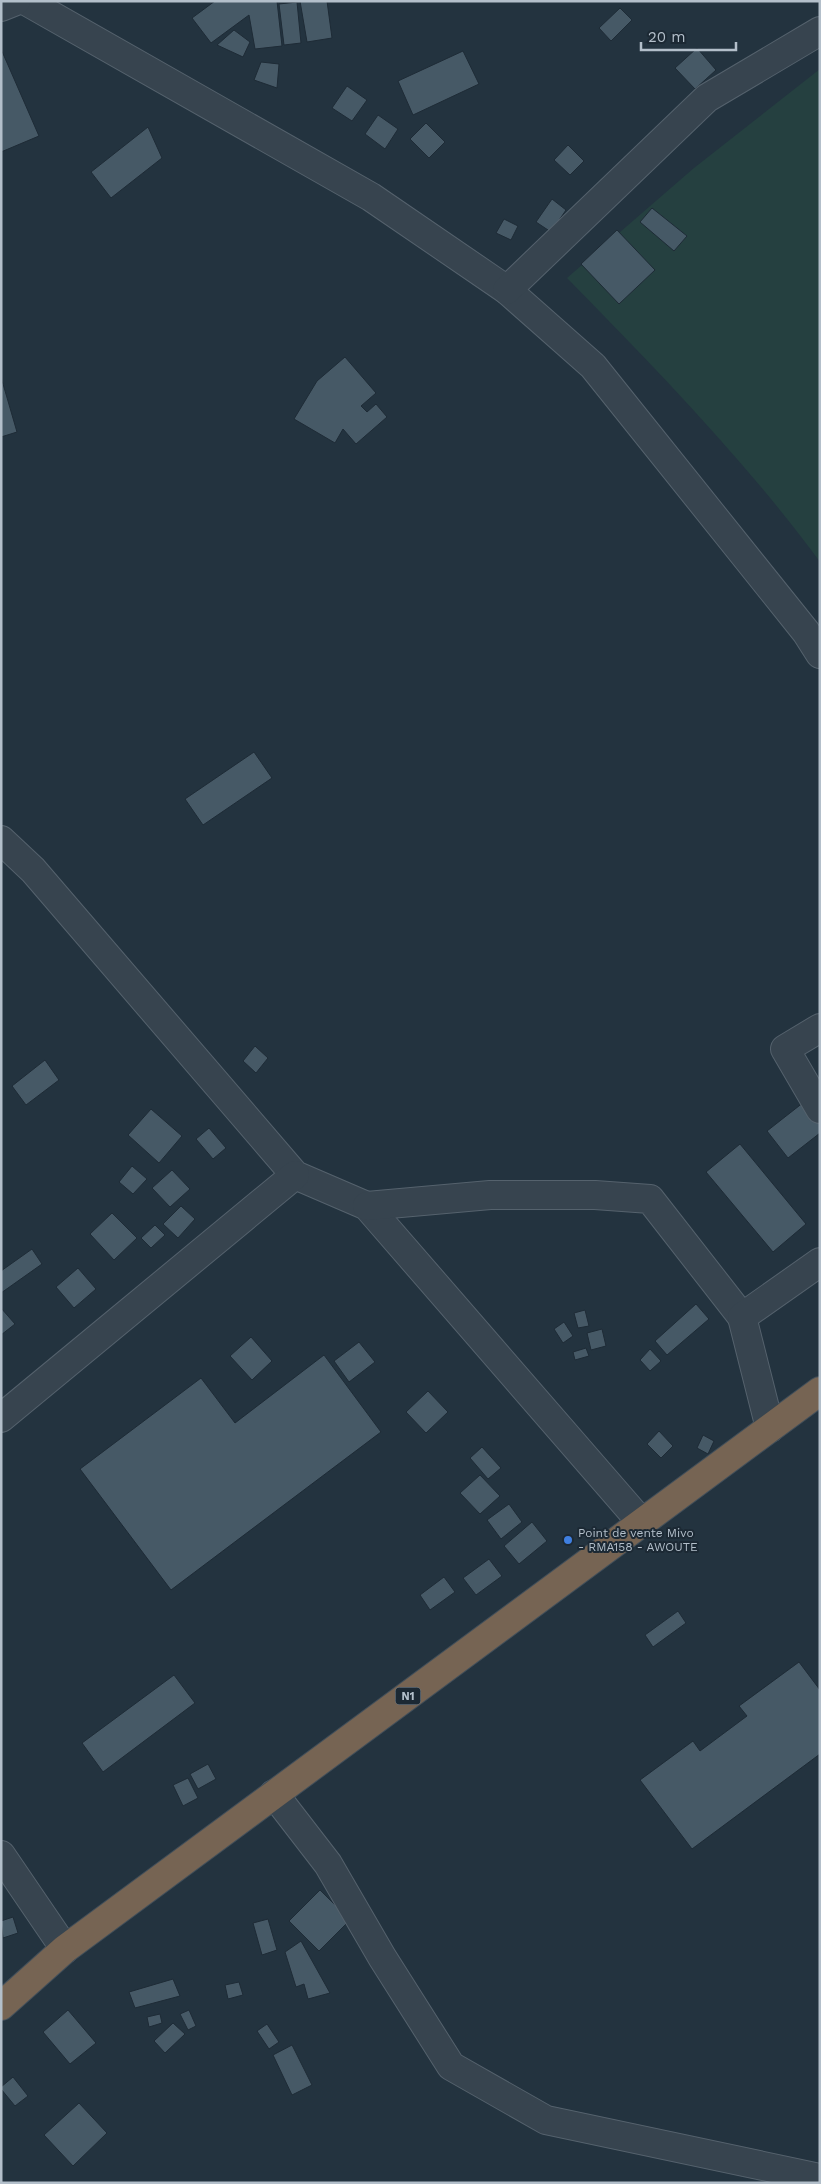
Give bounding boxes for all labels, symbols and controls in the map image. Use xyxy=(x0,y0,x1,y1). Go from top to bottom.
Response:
scale bar xyxy=(641,20,736,52)
text: 20 m xyxy=(648,28,686,46)
place label: Point de vente Mivo - RMA158 - AWOUTE xyxy=(578,1526,698,1554)
marker: Point de vente Mivo - RMA158 - AWOUTE xyxy=(562,1534,574,1546)
road number: N1 xyxy=(396,1688,420,1704)

